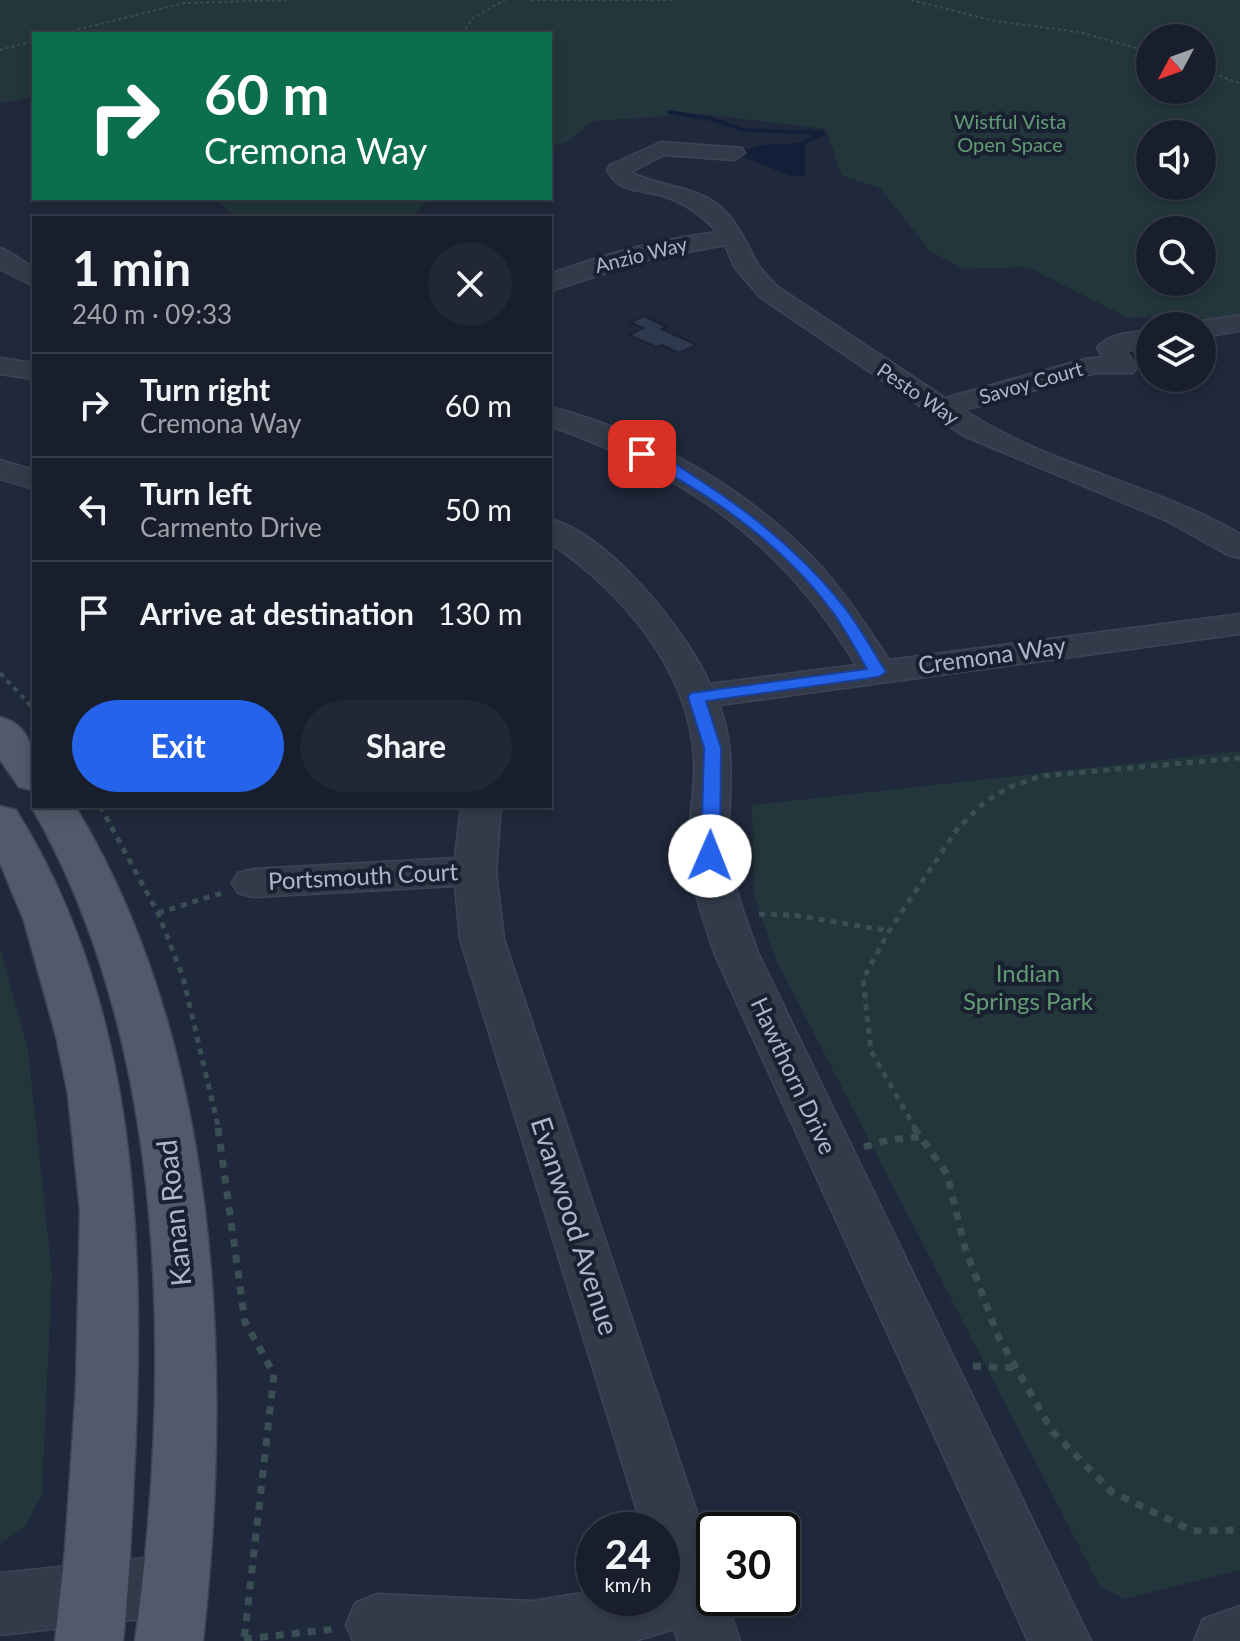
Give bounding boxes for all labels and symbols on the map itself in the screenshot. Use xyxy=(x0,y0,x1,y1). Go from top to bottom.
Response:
north arrow xyxy=(1136,24,1216,104)
park label: Wistful Vista Open Space xyxy=(954,109,1066,156)
street label: Anzio Way xyxy=(592,231,690,277)
street label: Savoy Court xyxy=(976,356,1085,408)
street label: Pesto Way xyxy=(873,357,965,430)
pin xyxy=(608,420,676,488)
street label: Cremona Way xyxy=(916,630,1068,679)
position arrow xyxy=(668,814,752,898)
street label: Portsmouth Court xyxy=(267,856,459,895)
park label: Indian Springs Park xyxy=(963,958,1094,1015)
street label: Hawthorn Drive xyxy=(745,992,843,1158)
street label: Evanwood Avenue xyxy=(525,1112,627,1339)
street label: Kanan Road xyxy=(148,1138,198,1288)
speed limit sign: 30 xyxy=(696,1512,800,1616)

